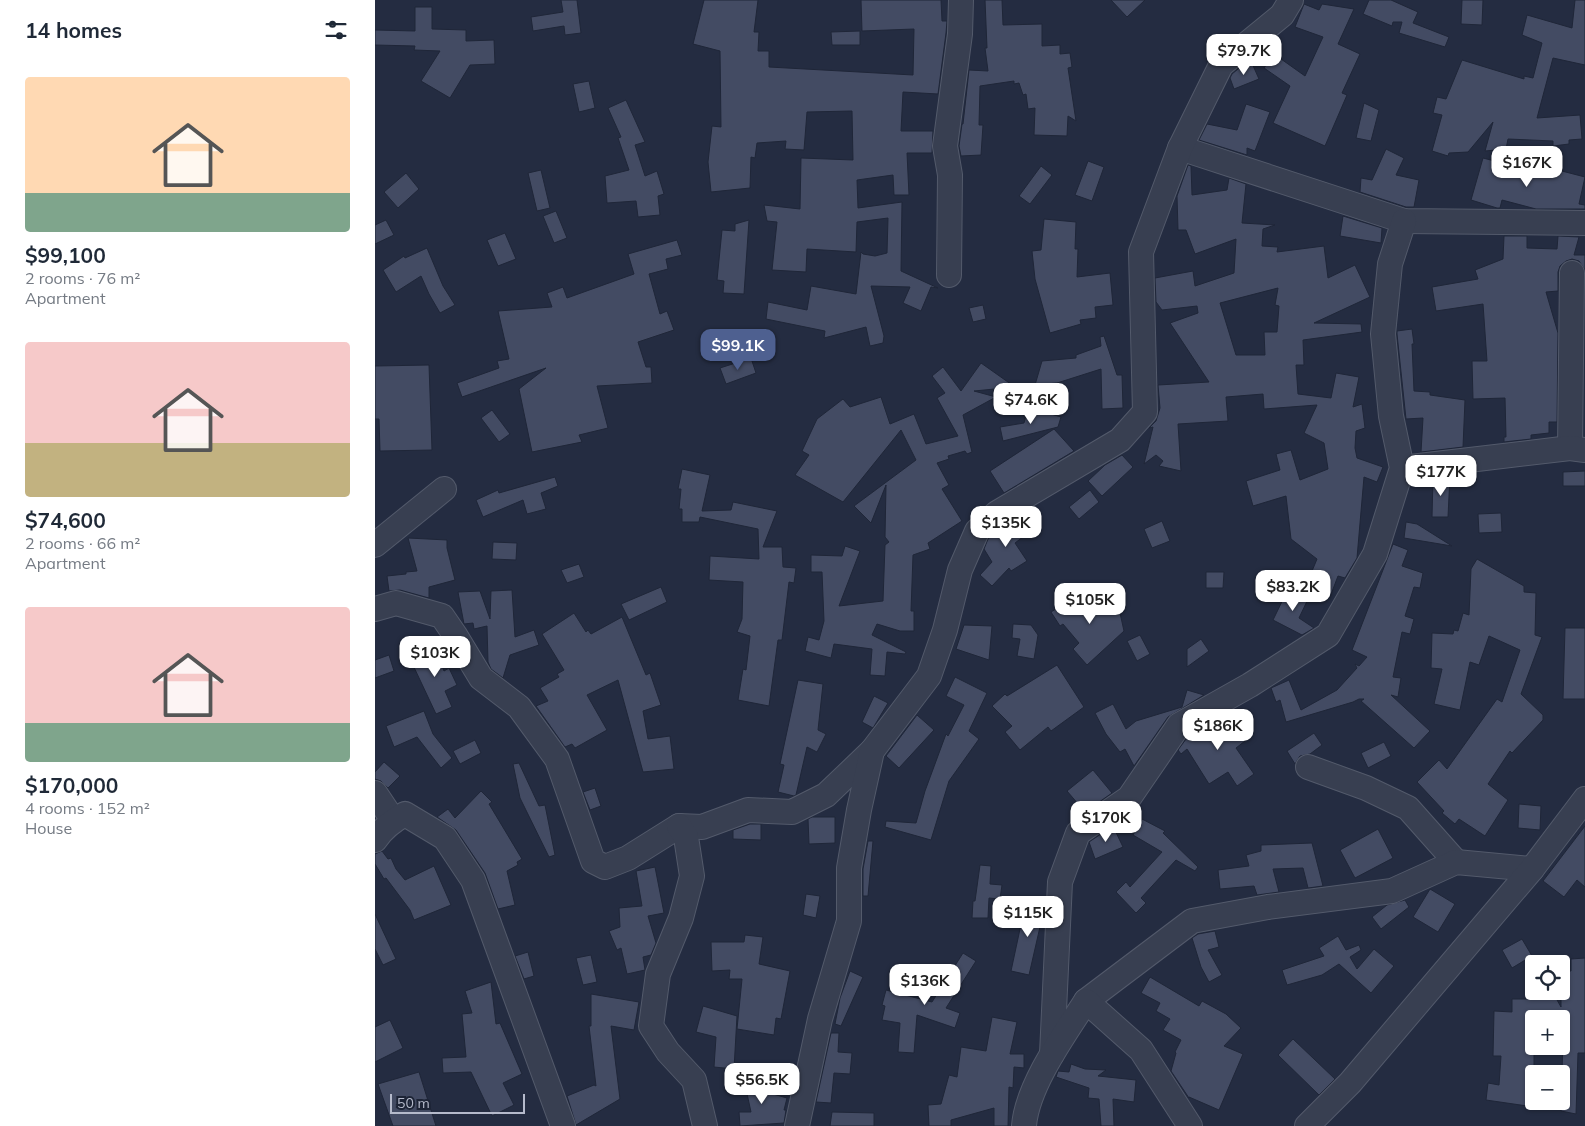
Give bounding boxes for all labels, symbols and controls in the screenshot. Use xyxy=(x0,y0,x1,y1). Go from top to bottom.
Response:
icon: filters xyxy=(322,16,350,44)
text: 14 homes xyxy=(25,17,122,43)
pin: $79.7K xyxy=(1203,34,1285,76)
text: $79.7K xyxy=(1217,40,1271,60)
icon: home xyxy=(143,110,233,200)
pin: $167K xyxy=(1492,146,1562,188)
text: $167K xyxy=(1502,152,1552,172)
text: $99,100 xyxy=(25,242,106,268)
text: 2 rooms · 76 m² xyxy=(25,268,140,288)
text: Apartment xyxy=(25,288,106,308)
pin: $99.1K xyxy=(697,328,779,371)
text: $99.1K xyxy=(711,335,765,355)
icon: home xyxy=(143,375,233,465)
pin: $74.6K xyxy=(990,382,1072,425)
text: $74.6K xyxy=(1004,389,1058,409)
pin: $177K xyxy=(1406,454,1476,497)
text: $177K xyxy=(1416,461,1466,481)
pin: $135K xyxy=(971,506,1041,548)
text: $74,600 xyxy=(25,507,106,533)
text: $135K xyxy=(981,512,1031,532)
text: 2 rooms · 66 m² xyxy=(25,533,140,553)
text: Apartment xyxy=(25,553,106,573)
pin: $83.2K xyxy=(1252,570,1334,612)
text: $83.2K xyxy=(1266,576,1320,596)
pin: $105K xyxy=(1055,582,1125,625)
text: $105K xyxy=(1065,589,1115,609)
pin: $103K xyxy=(400,636,470,678)
icon: home xyxy=(143,640,233,730)
text: $103K xyxy=(410,642,460,662)
pin: $186K xyxy=(1183,708,1253,751)
text: $186K xyxy=(1193,715,1243,735)
text: $170,000 xyxy=(25,772,118,798)
text: 4 rooms · 152 m² xyxy=(25,798,150,818)
pin: $170K xyxy=(1071,800,1141,843)
text: $170K xyxy=(1081,807,1131,827)
text: House xyxy=(25,818,72,838)
pin: $115K xyxy=(993,896,1063,938)
text: $115K xyxy=(1003,902,1053,922)
map controls xyxy=(1525,955,1570,1110)
button: locate xyxy=(1525,955,1570,1000)
pin: $136K xyxy=(890,964,960,1006)
text: $136K xyxy=(900,970,950,990)
button: + xyxy=(1525,1010,1570,1055)
pin: $56.5K xyxy=(721,1062,803,1105)
button: − xyxy=(1525,1065,1570,1110)
text: $56.5K xyxy=(735,1069,789,1089)
scale bar xyxy=(390,1091,525,1114)
text: 50 m xyxy=(397,1094,430,1112)

